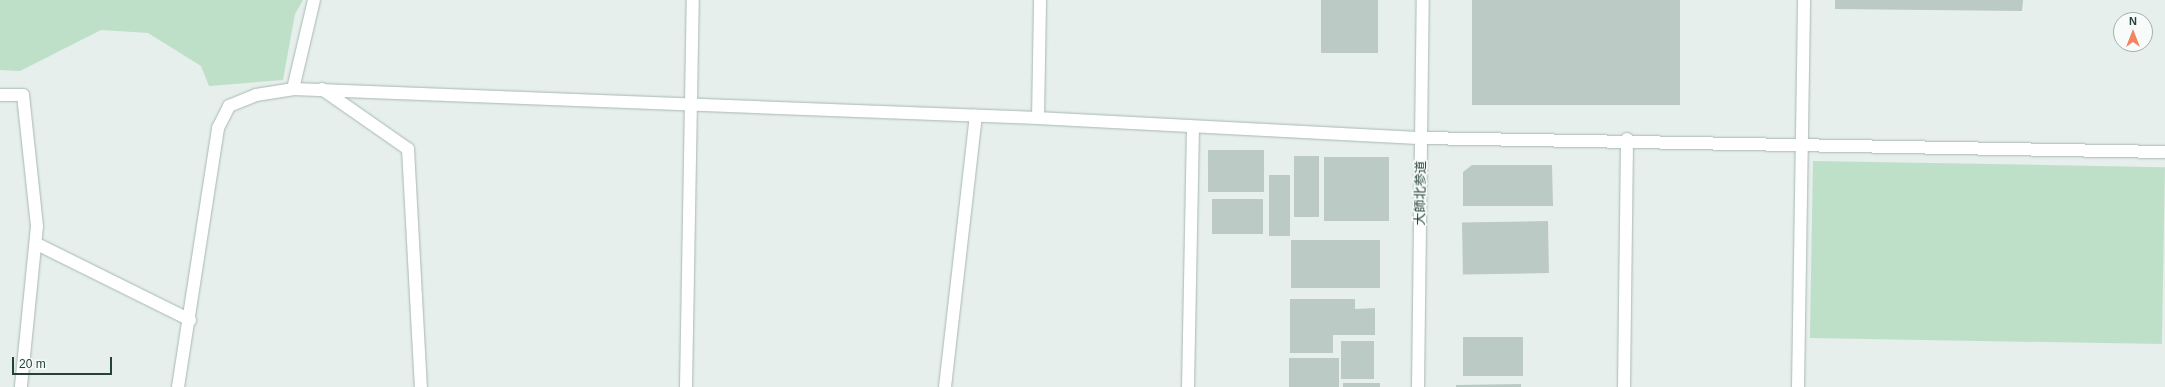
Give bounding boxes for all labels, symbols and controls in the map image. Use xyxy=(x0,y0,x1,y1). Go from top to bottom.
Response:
north arrow xyxy=(2113,12,2153,52)
text: N xyxy=(2129,15,2137,27)
street label: 大師北参道 xyxy=(1413,160,1429,226)
scale bar xyxy=(14,349,114,375)
text: 20 m xyxy=(19,357,46,371)

